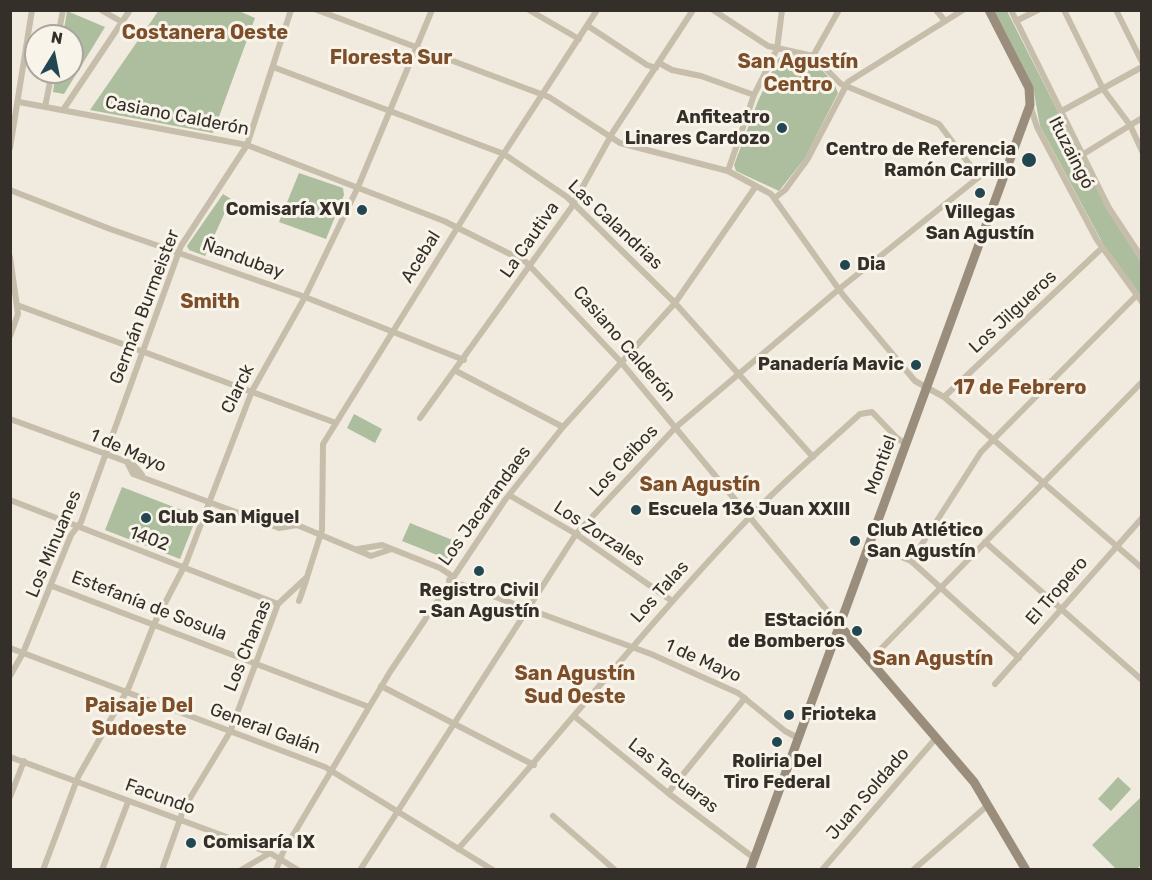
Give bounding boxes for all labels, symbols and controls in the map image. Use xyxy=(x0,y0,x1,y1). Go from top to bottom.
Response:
district label: Costanera Oeste xyxy=(122,21,288,45)
north arrow xyxy=(24,24,84,84)
text: N xyxy=(50,27,64,48)
district label: Floresta Sur xyxy=(330,46,452,70)
district label: San Agustín Centro xyxy=(738,50,858,97)
street label: Casiano Calderón xyxy=(103,91,251,141)
place label: Anfiteatro Linares Cardozo xyxy=(625,107,770,150)
street label: Ituzaingó xyxy=(1044,113,1098,193)
marker: Anfiteatro Linares Cardozo xyxy=(775,121,789,135)
place label: Centro de Referencia Ramón Carrillo xyxy=(826,139,1016,182)
marker: Centro de Referencia Ramón Carrillo xyxy=(1020,151,1038,169)
street label: Las Calandrias xyxy=(563,176,667,274)
marker: Villegas San Agustín xyxy=(973,186,987,200)
street label: La Cautiva xyxy=(496,198,564,282)
place label: Comisaría XVI xyxy=(226,199,350,221)
place label: Villegas San Agustín xyxy=(926,202,1034,244)
marker: Comisaría XVI xyxy=(355,203,369,217)
street label: Germán Burmeister xyxy=(106,227,184,387)
street label: Acebal xyxy=(397,227,445,287)
street label: Ñandubay xyxy=(199,234,287,284)
place label: Dia xyxy=(857,254,886,276)
marker: Dia xyxy=(838,258,852,272)
street label: Los Jilgueros xyxy=(965,266,1061,358)
street label: Casiano Calderón xyxy=(568,282,680,406)
district label: Smith xyxy=(180,290,240,314)
place label: Panadería Mavic xyxy=(758,354,904,376)
marker: Panadería Mavic xyxy=(909,358,923,372)
street label: Clarck xyxy=(217,361,259,417)
district label: 17 de Febrero xyxy=(953,376,1087,400)
street label: Los Ceibos xyxy=(585,421,663,501)
street label: 1 de Mayo xyxy=(86,425,170,477)
street label: Montiel xyxy=(860,433,902,497)
street label: Los Jacarandaes xyxy=(434,442,536,570)
district label: San Agustín xyxy=(640,473,760,497)
street label: Los Minuanes xyxy=(22,487,86,601)
street label: Los Zorzales xyxy=(549,497,649,571)
place label: Escuela 136 Juan XXIII xyxy=(648,499,850,521)
marker: Escuela 136 Juan XXIII xyxy=(629,503,643,517)
place label: Club San Miguel xyxy=(158,507,299,529)
marker: Club San Miguel xyxy=(139,511,153,525)
place label: Club Atlético San Agustín xyxy=(867,520,983,562)
street label: 1402 xyxy=(126,522,172,556)
marker: Club Atlético San Agustín xyxy=(848,534,862,548)
street label: El Tropero xyxy=(1021,552,1093,630)
street label: Los Talas xyxy=(627,557,693,627)
marker: Registro Civil - San Agustín xyxy=(472,564,486,578)
street label: Estefanía de Sosula xyxy=(68,566,230,646)
place label: Registro Civil - San Agustín xyxy=(418,580,540,622)
street label: Los Chanas xyxy=(220,597,276,695)
place label: EStación de Bomberos xyxy=(728,610,845,652)
marker: EStación de Bomberos xyxy=(850,624,864,638)
street label: 1 de Mayo xyxy=(661,635,745,687)
district label: San Agustín xyxy=(873,647,993,671)
district label: San Agustín Sud Oeste xyxy=(515,662,635,709)
district label: Paisaje Del Sudoeste xyxy=(85,694,193,741)
street label: General Galán xyxy=(207,699,323,759)
place label: Frioteka xyxy=(801,704,876,726)
marker: Frioteka xyxy=(782,708,796,722)
street label: Las Tacuaras xyxy=(623,734,723,818)
marker: Roliria Del Tiro Federal xyxy=(770,735,784,749)
street label: Juan Soldado xyxy=(822,744,914,844)
place label: Roliria Del Tiro Federal xyxy=(724,751,830,794)
street label: Facundo xyxy=(122,774,198,820)
place label: Comisaría IX xyxy=(203,832,315,854)
marker: Comisaría IX xyxy=(184,836,198,850)

